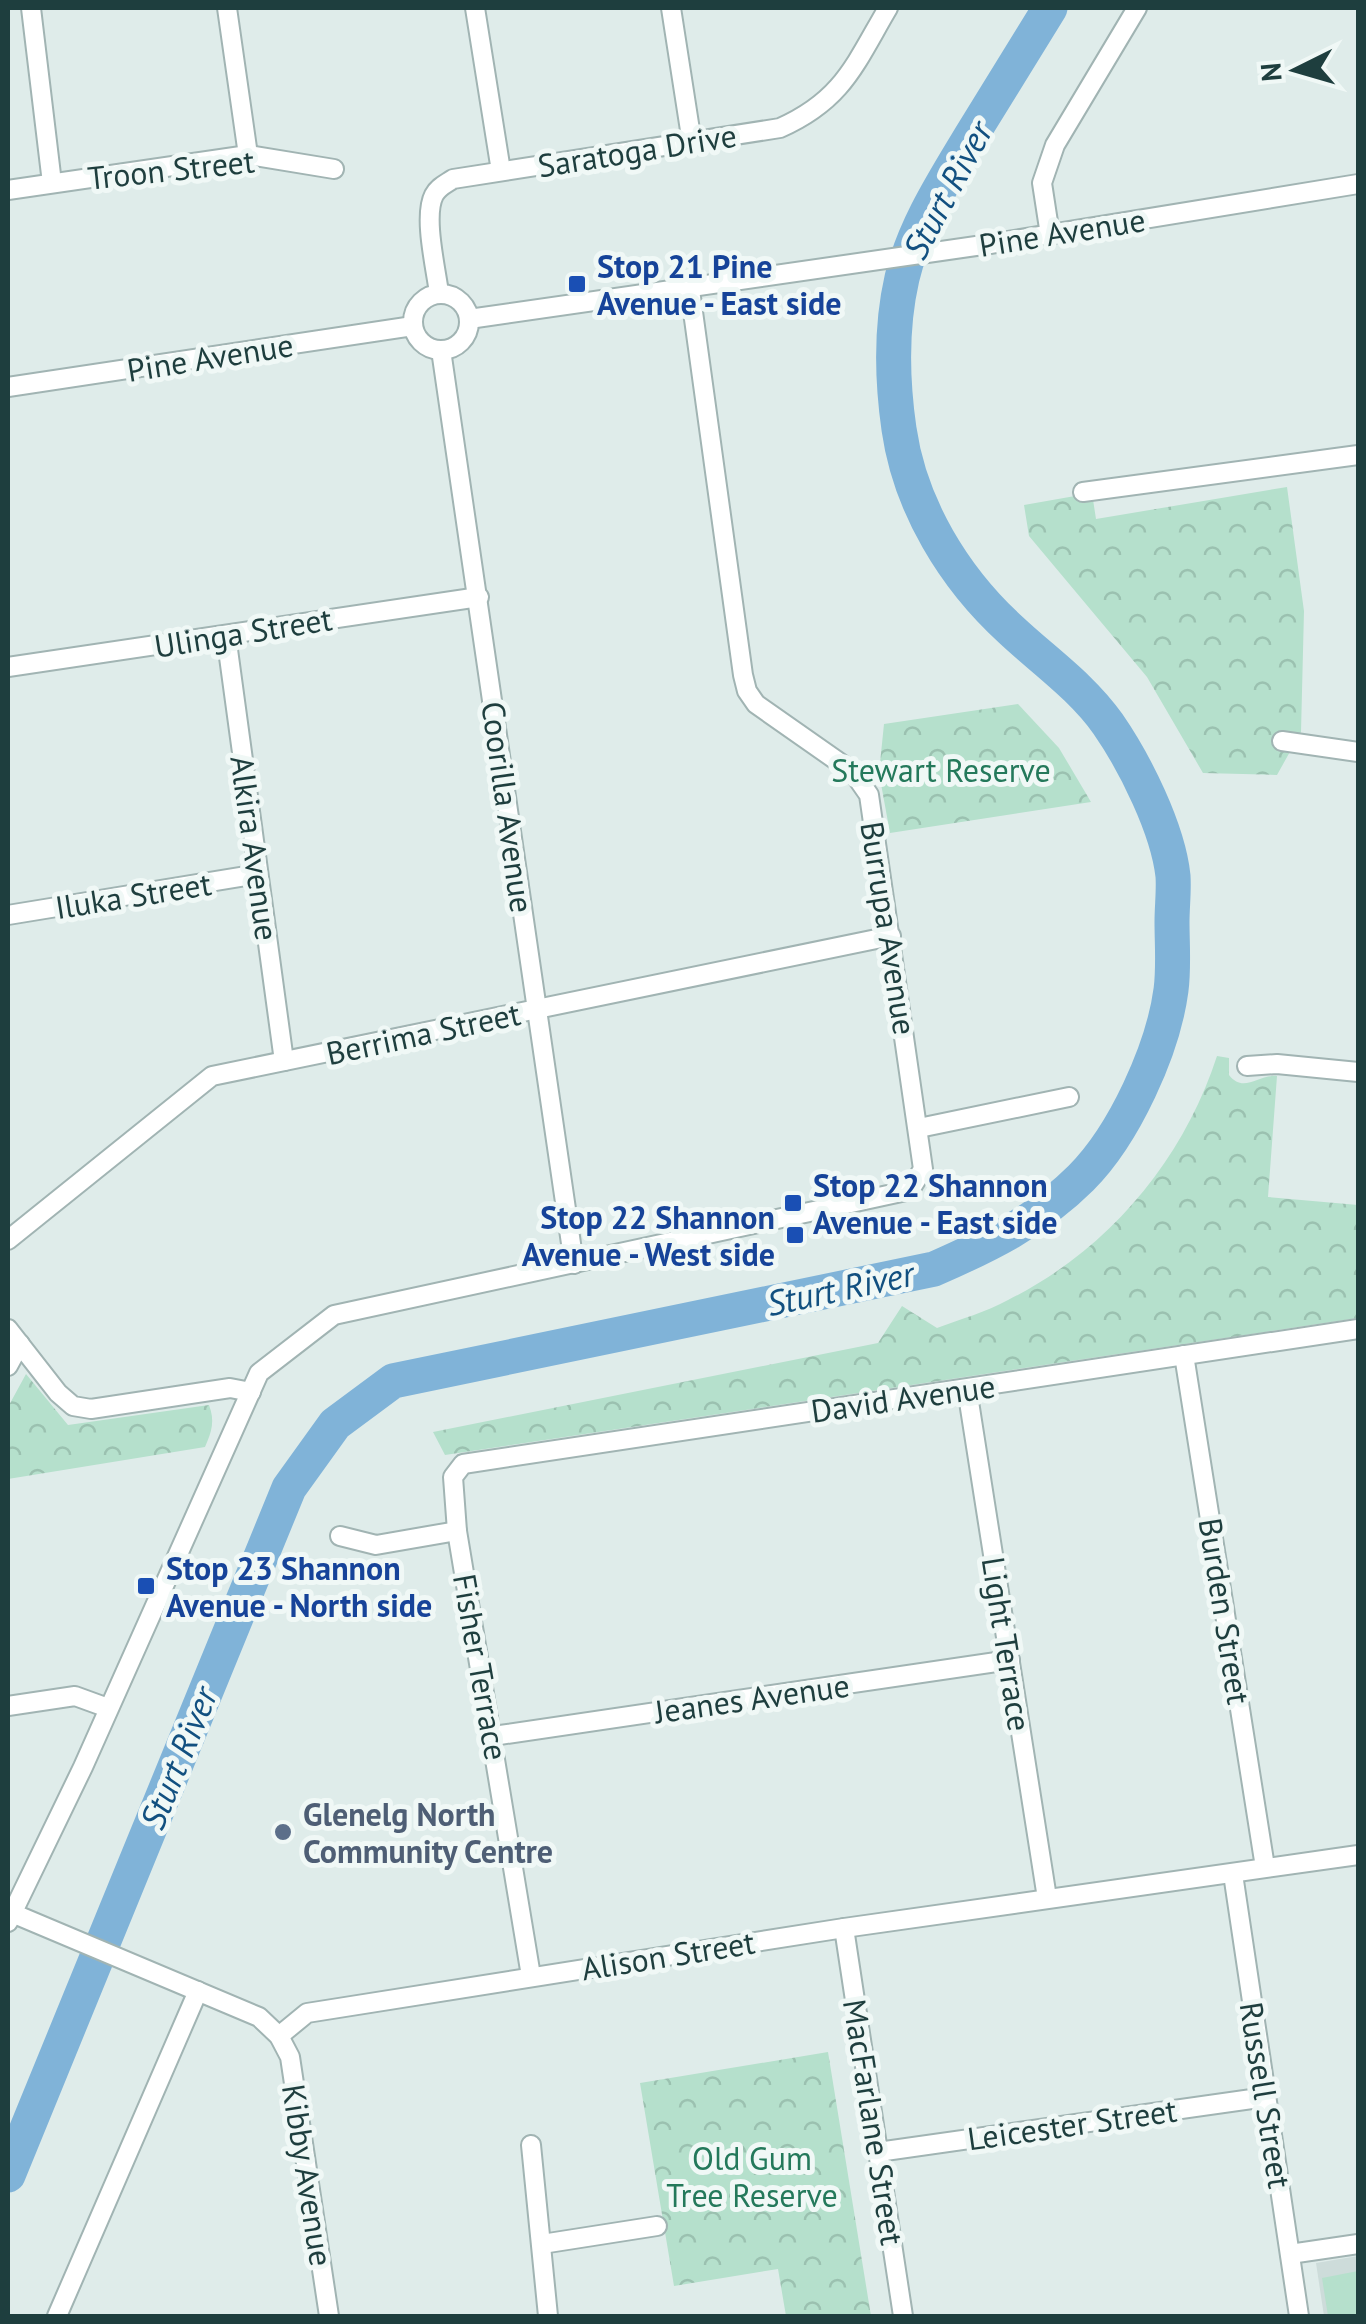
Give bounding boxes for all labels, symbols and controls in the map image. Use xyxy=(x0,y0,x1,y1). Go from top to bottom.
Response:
north arrow xyxy=(1246,20,1346,120)
text: N xyxy=(1251,61,1290,83)
water label: Sturt River xyxy=(892,111,1004,267)
street label: Saratoga Drive xyxy=(535,114,739,186)
street label: Troon Street xyxy=(86,139,257,199)
street label: Pine Avenue xyxy=(976,198,1148,266)
place label: Stop 21 Pine Avenue - East side xyxy=(597,245,842,324)
marker: Stop 21 Pine Avenue - East side xyxy=(566,273,588,295)
street label: Pine Avenue xyxy=(124,323,296,391)
street label: Ulinga Street xyxy=(151,597,335,667)
street label: Coorilla Avenue xyxy=(472,699,544,915)
park label: Stewart Reserve xyxy=(831,749,1051,791)
street label: Alkira Avenue xyxy=(221,753,289,943)
street label: Burrupa Avenue xyxy=(851,818,927,1038)
street label: Iluka Street xyxy=(52,862,214,928)
street label: Berrima Street xyxy=(322,992,524,1074)
place label: Stop 22 Shannon Avenue - East side xyxy=(813,1164,1058,1243)
marker: Stop 22 Shannon Avenue - East side xyxy=(782,1192,804,1214)
place label: Stop 22 Shannon Avenue - West side xyxy=(522,1196,775,1275)
marker: Stop 22 Shannon Avenue - West side xyxy=(784,1224,806,1246)
water label: Sturt River xyxy=(762,1249,920,1326)
street label: David Avenue xyxy=(808,1364,998,1432)
street label: Burden Street xyxy=(1190,1515,1260,1707)
place label: Stop 23 Shannon Avenue - North side xyxy=(166,1547,432,1626)
street label: Light Terrace xyxy=(973,1554,1041,1734)
street label: Fisher Terrace xyxy=(444,1571,518,1763)
marker: Stop 23 Shannon Avenue - North side xyxy=(135,1575,157,1597)
street label: Jeanes Avenue xyxy=(650,1664,852,1733)
water label: Sturt River xyxy=(129,1678,228,1836)
place label: Glenelg North Community Centre xyxy=(303,1793,553,1872)
marker: Glenelg North Community Centre xyxy=(272,1821,294,1843)
street label: Alison Street xyxy=(578,1921,758,1989)
street label: MacFarlane Street xyxy=(834,1996,914,2248)
street label: Russell Street xyxy=(1231,1999,1301,2191)
street label: Kibby Avenue xyxy=(273,2081,343,2269)
street label: Leicester Street xyxy=(965,2089,1179,2159)
park label: Old Gum Tree Reserve xyxy=(666,2137,838,2216)

